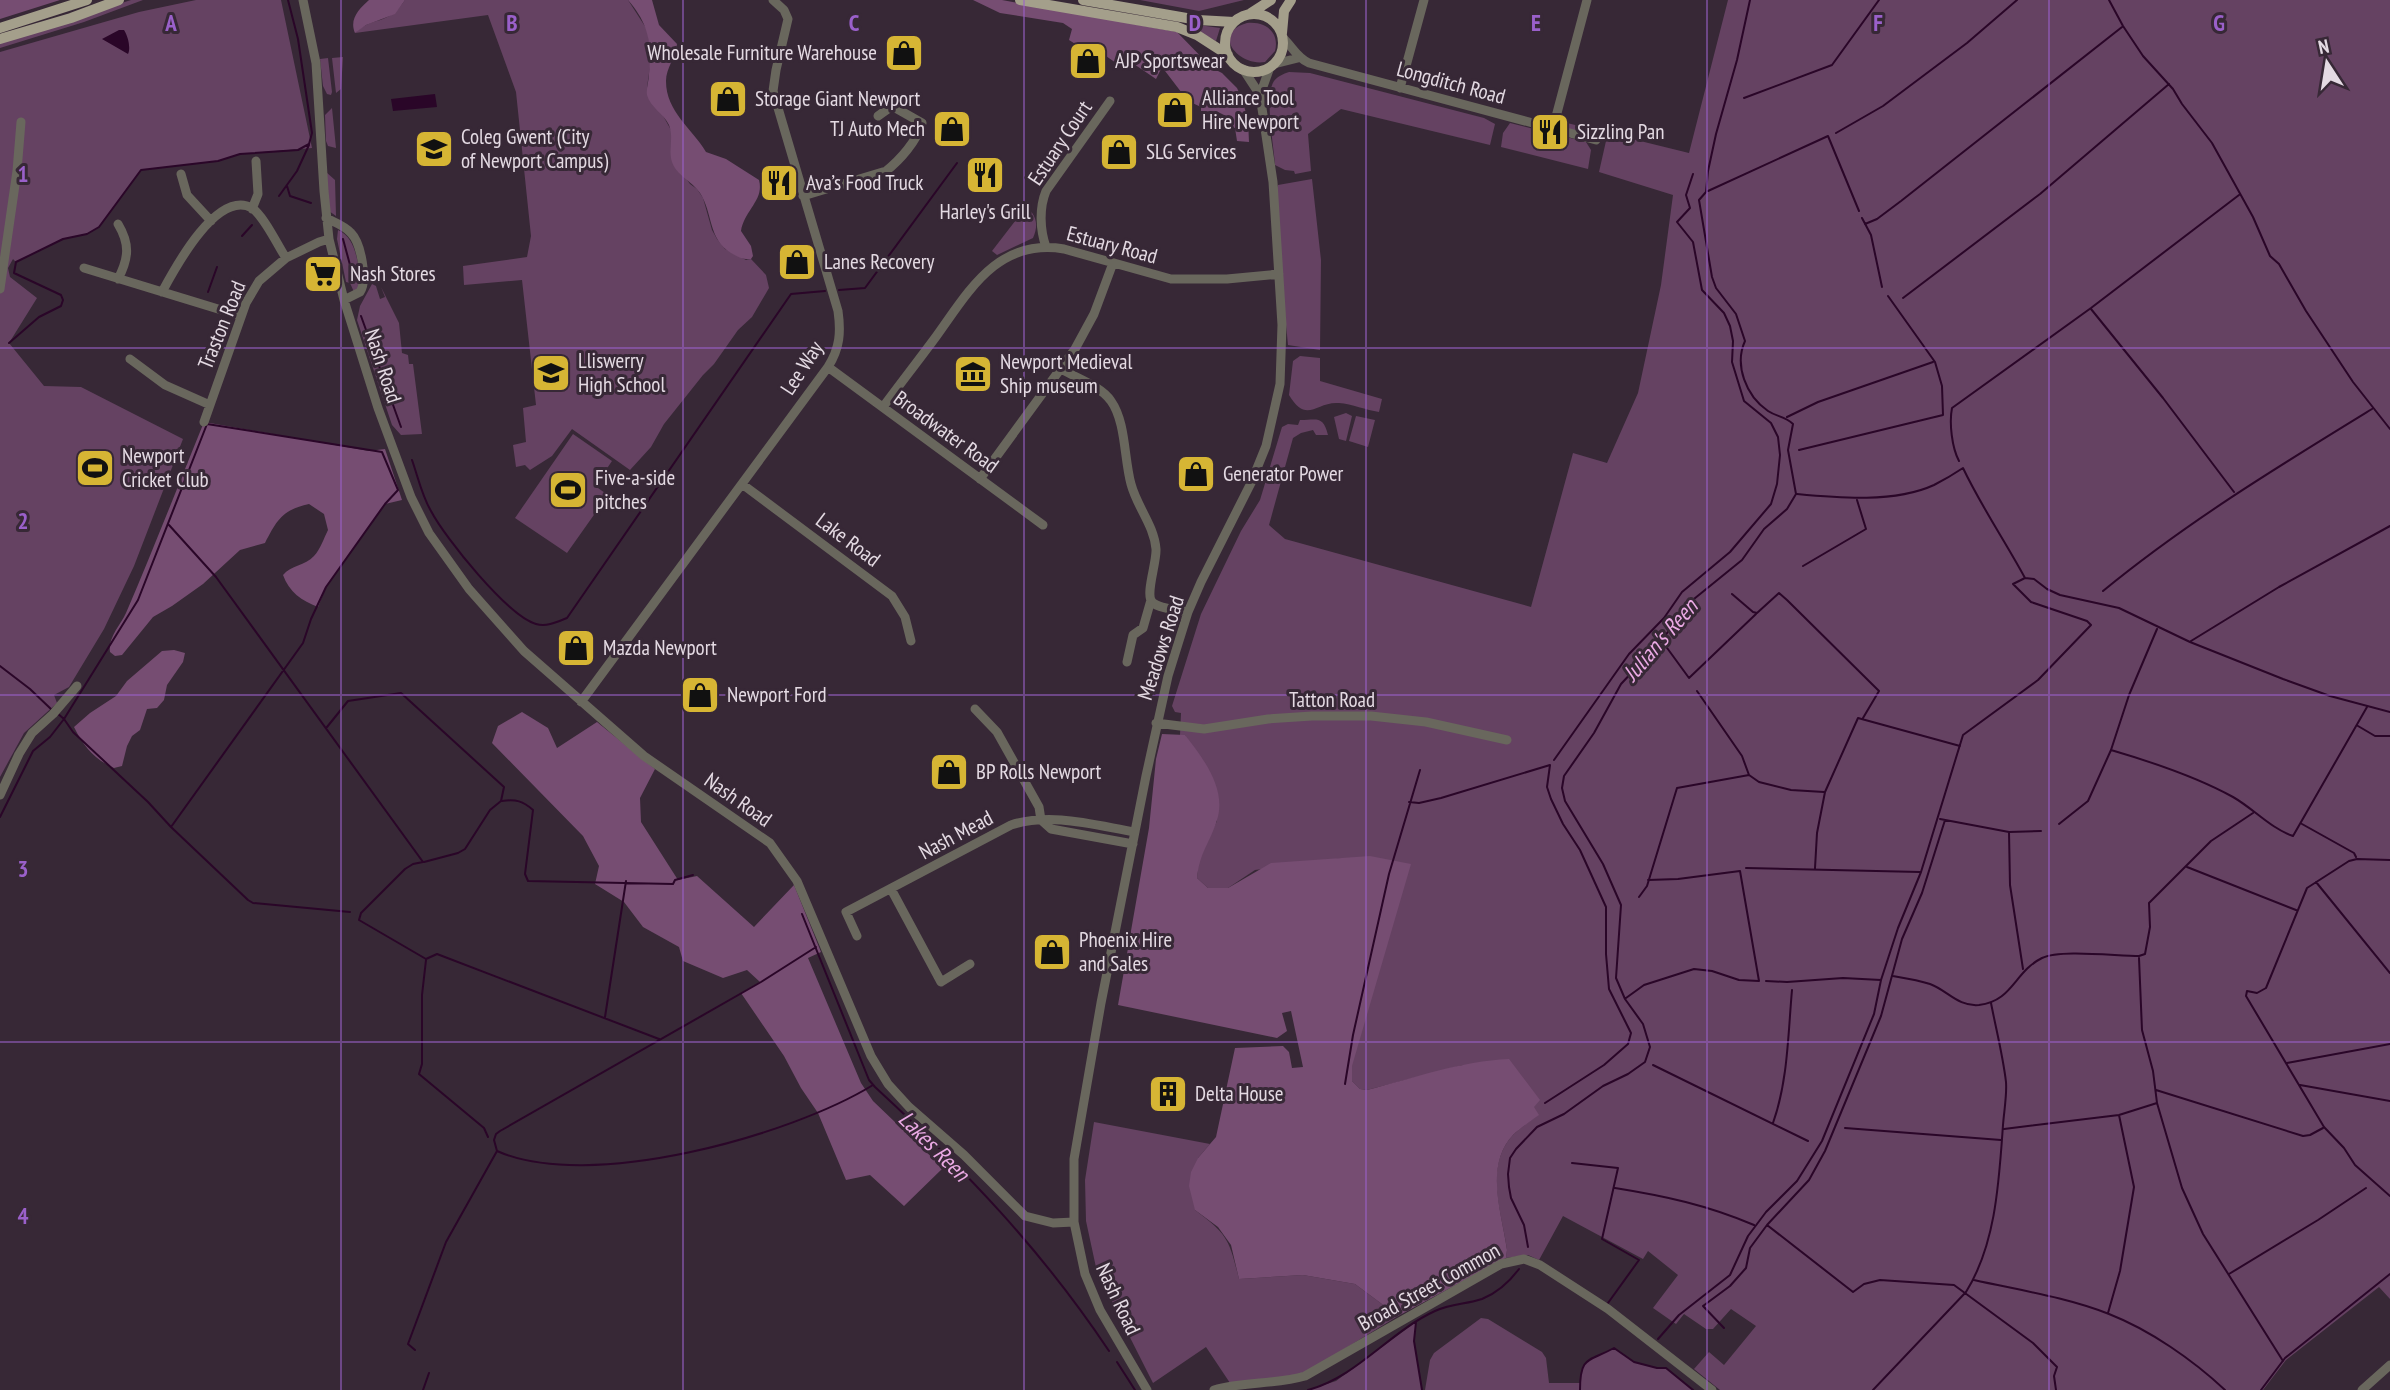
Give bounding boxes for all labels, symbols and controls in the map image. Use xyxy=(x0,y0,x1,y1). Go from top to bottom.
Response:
text: A xyxy=(164,8,177,37)
text: B xyxy=(506,8,518,37)
text: C xyxy=(849,8,860,37)
text: D xyxy=(1189,8,1201,37)
text: E xyxy=(1531,8,1541,37)
text: F xyxy=(1873,8,1883,37)
text: G xyxy=(2213,8,2225,37)
north arrow xyxy=(2292,28,2362,98)
shop icon: Wholesale Furniture Warehouse xyxy=(883,32,925,74)
text: N xyxy=(2316,34,2331,59)
place label: Wholesale Furniture Warehouse xyxy=(647,39,877,66)
shop icon: AJP Sportswear xyxy=(1067,40,1109,82)
place label: AJP Sportswear xyxy=(1115,47,1225,74)
street label: Longditch Road xyxy=(1394,55,1508,110)
shop icon: Storage Giant Newport xyxy=(707,78,749,120)
place label: Alliance Tool Hire Newport xyxy=(1202,84,1299,135)
place label: Storage Giant Newport xyxy=(755,85,920,112)
shop icon: Alliance Tool Hire Newport xyxy=(1154,89,1196,131)
street label: Estuary Court xyxy=(1022,95,1098,190)
shop icon: TJ Auto Mech xyxy=(931,108,973,150)
restaurant icon: Sizzling Pan xyxy=(1529,111,1571,153)
place label: TJ Auto Mech xyxy=(830,115,925,142)
place label: Sizzling Pan xyxy=(1577,118,1664,145)
place label: Coleg Gwent (City of Newport Campus) xyxy=(461,123,608,174)
school or university icon: Coleg Gwent (City of Newport Campus) xyxy=(413,128,455,170)
shop icon: SLG Services xyxy=(1098,131,1140,173)
place label: SLG Services xyxy=(1146,138,1236,165)
restaurant icon: Harley's Grill xyxy=(964,154,1006,196)
text: 1 xyxy=(18,159,29,188)
restaurant icon: Ava’s Food Truck xyxy=(758,162,800,204)
place label: Ava’s Food Truck xyxy=(806,169,923,196)
place label: Harley's Grill xyxy=(939,198,1031,225)
street label: Estuary Road xyxy=(1064,219,1160,270)
shop icon: Lanes Recovery xyxy=(776,241,818,283)
place label: Lanes Recovery xyxy=(824,248,935,275)
supermarket icon: Nash Stores xyxy=(302,253,344,295)
place label: Nash Stores xyxy=(350,260,436,287)
street label: Traston Road xyxy=(192,277,251,373)
street label: Nash Road xyxy=(359,325,408,406)
street label: Lee Way xyxy=(774,336,829,400)
place label: Lliswerry High School xyxy=(578,347,665,398)
place label: Newport Medieval Ship museum xyxy=(1000,348,1132,399)
school or university icon: Lliswerry High School xyxy=(530,352,572,394)
museum icon: Newport Medieval Ship museum xyxy=(952,353,994,395)
street label: Broadwater Road xyxy=(888,384,1004,479)
place label: Newport Cricket Club xyxy=(122,442,209,493)
sports icon: Newport Cricket Club xyxy=(74,447,116,489)
shop icon: Generator Power xyxy=(1175,453,1217,495)
place label: Generator Power xyxy=(1223,460,1344,487)
place label: Five-a-side pitches xyxy=(595,464,675,515)
sports icon: Five-a-side pitches xyxy=(547,469,589,511)
text: 2 xyxy=(18,506,29,535)
street label: Lake Road xyxy=(811,507,886,573)
water label: Julian's Reen xyxy=(1615,591,1705,688)
street label: Meadows Road xyxy=(1131,592,1190,703)
shop icon: Mazda Newport xyxy=(555,627,597,669)
place label: Mazda Newport xyxy=(603,634,717,661)
shop icon: Newport Ford xyxy=(679,674,721,716)
place label: Newport Ford xyxy=(727,681,826,708)
street label: Tatton Road xyxy=(1289,686,1375,713)
shop icon: BP Rolls Newport xyxy=(928,751,970,793)
place label: BP Rolls Newport xyxy=(976,758,1101,785)
street label: Nash Road xyxy=(699,767,777,833)
street label: Nash Mead xyxy=(914,804,997,865)
text: 3 xyxy=(18,854,29,883)
place label: Phoenix Hire and Sales xyxy=(1079,926,1172,977)
shop icon: Phoenix Hire and Sales xyxy=(1031,931,1073,973)
building icon: Delta House xyxy=(1147,1073,1189,1115)
place label: Delta House xyxy=(1195,1080,1283,1107)
water label: Lakes Reen xyxy=(893,1104,977,1188)
text: 4 xyxy=(18,1201,29,1230)
street label: Broad Street Common xyxy=(1353,1236,1505,1337)
street label: Nash Road xyxy=(1090,1258,1147,1339)

